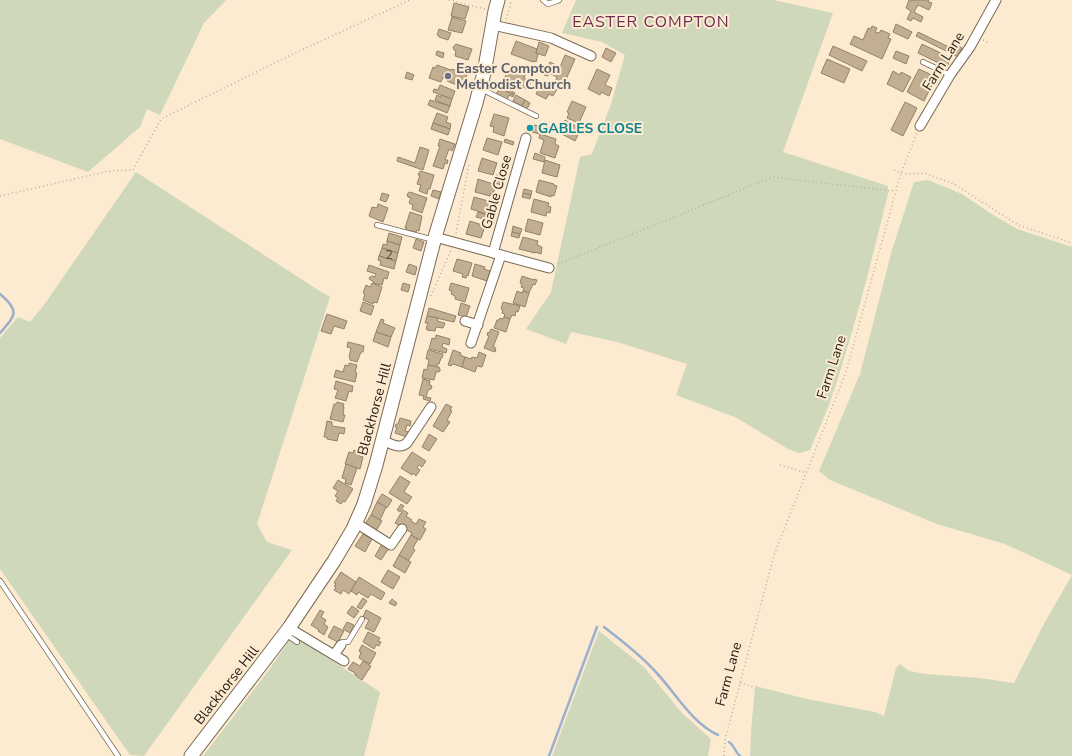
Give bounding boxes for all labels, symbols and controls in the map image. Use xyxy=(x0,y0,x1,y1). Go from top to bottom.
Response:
district label: EASTER COMPTON xyxy=(572,11,730,33)
street label: Farm Lane xyxy=(918,28,969,94)
place label: Easter Compton Methodist Church xyxy=(456,59,571,94)
marker: Easter Compton Methodist Church xyxy=(443,71,453,81)
place label: GABLES CLOSE xyxy=(538,119,642,138)
marker: GABLES CLOSE xyxy=(525,123,535,133)
street label: Gable Close xyxy=(477,153,516,231)
house number: 2 xyxy=(385,247,393,263)
street label: Farm Lane xyxy=(812,333,851,401)
street label: Blackhorse Hill xyxy=(353,360,396,458)
street label: Farm Lane xyxy=(711,640,746,708)
street label: Blackhorse Hill xyxy=(190,641,264,729)

